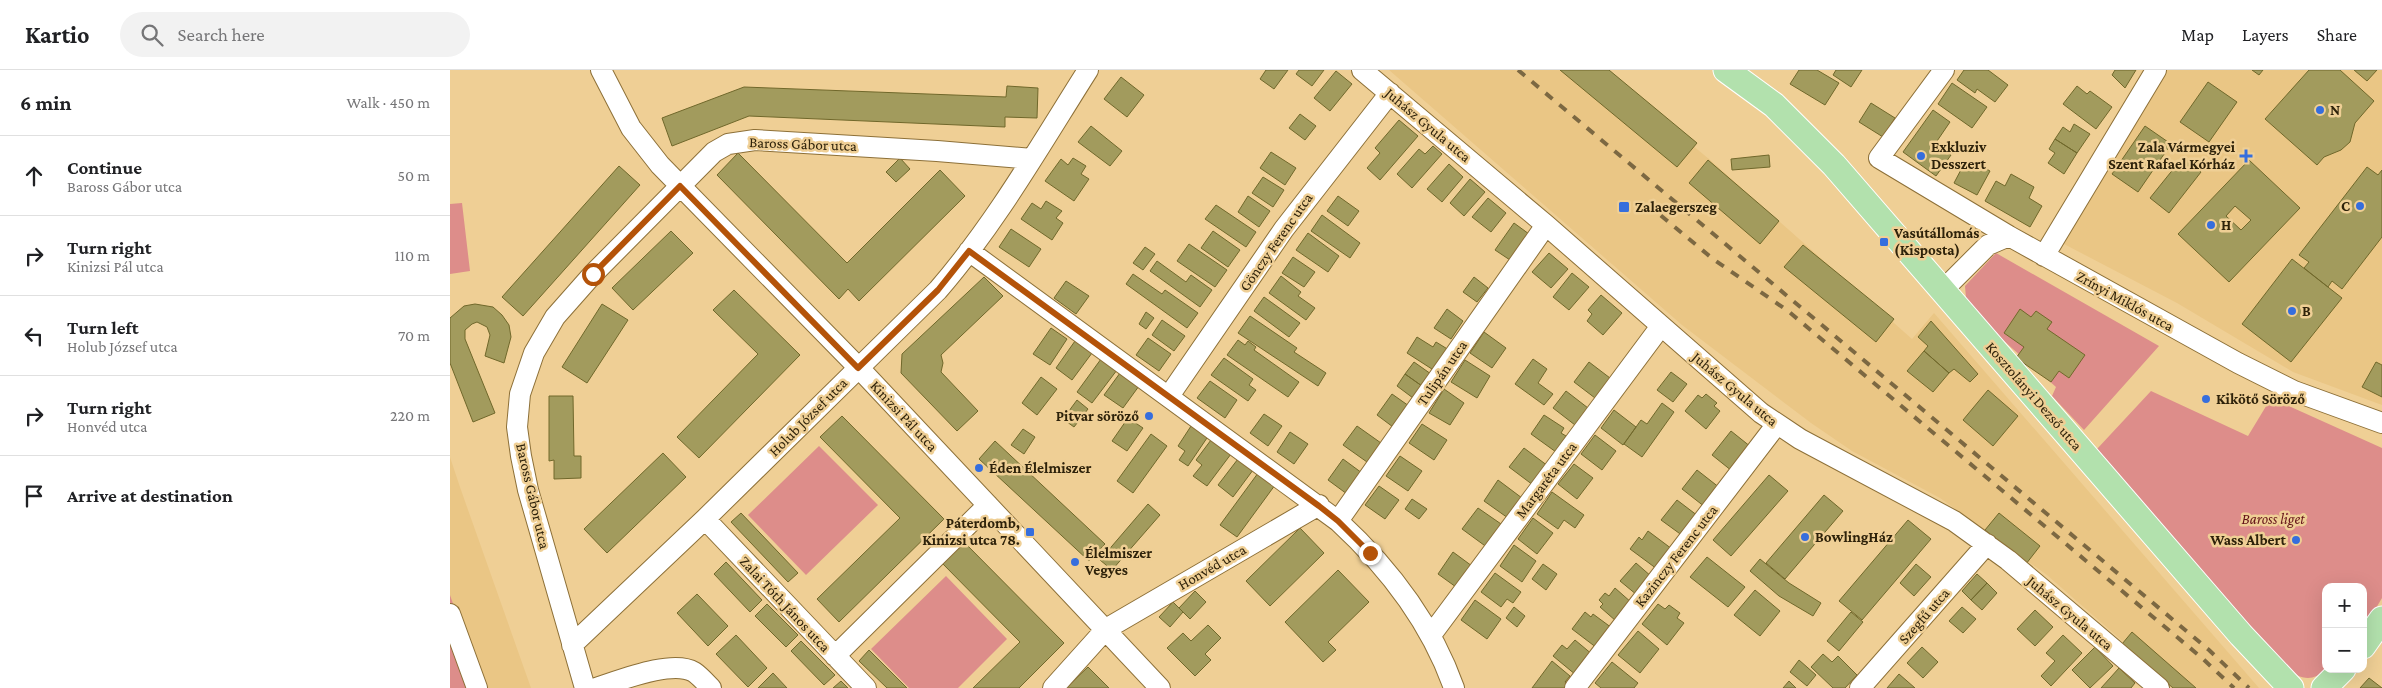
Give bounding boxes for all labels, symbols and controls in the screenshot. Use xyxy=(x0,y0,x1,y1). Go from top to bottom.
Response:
search box xyxy=(120,12,470,57)
text: Kartio xyxy=(25,21,90,48)
icon: search xyxy=(138,21,166,49)
text: Search here xyxy=(178,24,265,45)
text: Map xyxy=(2181,25,2214,45)
text: Layers xyxy=(2242,25,2289,45)
text: Share xyxy=(2317,25,2357,45)
street label: Juhász Gyula utca xyxy=(1380,83,1474,166)
text: 6 min xyxy=(20,91,71,115)
text: Walk · 450 m xyxy=(346,94,430,111)
place label: N xyxy=(2330,102,2340,118)
marker: N xyxy=(2314,104,2326,116)
street label: Baross Gábor utca xyxy=(749,134,857,154)
place label: Exkluziv Desszert xyxy=(1931,139,1987,172)
place label: Zala Vármegyei Szent Rafael Kórház xyxy=(2108,139,2236,172)
marker: Zala Vármegyei Szent Rafael Kórház xyxy=(2239,149,2253,163)
marker: Exkluziv Desszert xyxy=(1915,150,1927,162)
text: Continue xyxy=(67,157,142,178)
icon: ahead xyxy=(20,162,48,190)
text: 50 m xyxy=(398,167,430,184)
text: Baross Gábor utca xyxy=(67,178,182,195)
street label: Gönczy Ferenc utca xyxy=(1236,190,1317,294)
place label: C xyxy=(2341,198,2350,214)
place label: Zalaegerszeg xyxy=(1635,199,1717,215)
marker: Zalaegerszeg xyxy=(1617,200,1631,214)
marker: C xyxy=(2354,200,2366,212)
place label: H xyxy=(2221,217,2231,233)
marker: H xyxy=(2205,219,2217,231)
place label: Vasútállomás (Kisposta) xyxy=(1893,225,1979,259)
marker: Vasútállomás (Kisposta) xyxy=(1878,236,1890,248)
text: Turn right xyxy=(67,237,152,258)
icon: right xyxy=(20,242,48,270)
text: 110 m xyxy=(394,247,430,264)
text: Kinizsi Pál utca xyxy=(67,258,164,275)
route start xyxy=(582,263,605,286)
street label: Zrínyi Miklós utca xyxy=(2073,268,2176,335)
place label: B xyxy=(2302,303,2311,319)
marker: B xyxy=(2286,305,2298,317)
text: Turn left xyxy=(67,317,139,338)
icon: left xyxy=(20,322,48,350)
text: 70 m xyxy=(398,327,430,344)
street label: Tulipán utca xyxy=(1414,337,1471,409)
text: Holub József utca xyxy=(67,338,178,355)
street label: Kosztolányi Dezső utca xyxy=(1982,339,2085,454)
street label: Juhász Gyula utca xyxy=(1687,347,1781,430)
street label: Holub József utca xyxy=(766,375,851,460)
street label: Kinizsi Pál utca xyxy=(867,377,941,455)
place label: Kikötő Söröző xyxy=(2216,391,2305,407)
marker: Kikötő Söröző xyxy=(2200,393,2212,405)
text: Turn right xyxy=(67,397,152,418)
icon: right xyxy=(20,402,48,430)
text: 220 m xyxy=(390,407,430,424)
place label: Pitvar söröző xyxy=(1056,408,1139,424)
marker: Pitvar söröző xyxy=(1143,410,1155,422)
text: Honvéd utca xyxy=(67,418,147,435)
street label: Margaréta utca xyxy=(1512,439,1581,522)
street label: Baross Gábor utca xyxy=(513,442,553,550)
place label: Éden Élelmiszer xyxy=(989,460,1091,476)
marker: Éden Élelmiszer xyxy=(973,462,985,474)
icon: arrive xyxy=(20,482,48,510)
text: Arrive at destination xyxy=(67,485,233,506)
street label: Kazinczy Ferenc utca xyxy=(1631,502,1721,611)
park label: Baross liget xyxy=(2241,511,2305,528)
place label: Páterdomb, Kinizsi utca 78. xyxy=(922,515,1020,548)
marker: Páterdomb, Kinizsi utca 78. xyxy=(1024,526,1036,538)
place label: BowlingHáz xyxy=(1815,529,1893,545)
marker: BowlingHáz xyxy=(1799,531,1811,543)
place label: Wass Albert xyxy=(2209,532,2287,548)
marker: Wass Albert xyxy=(2290,534,2302,546)
street label: Honvéd utca xyxy=(1175,541,1249,593)
route end xyxy=(1359,542,1382,565)
place label: Élelmiszer Vegyes xyxy=(1084,545,1152,578)
street label: Zalai Tóth János utca xyxy=(736,553,833,656)
marker: Élelmiszer Vegyes xyxy=(1069,556,1081,568)
street label: Juhász Gyula utca xyxy=(2022,571,2116,654)
map controls xyxy=(2322,583,2367,673)
button: + xyxy=(2322,583,2367,628)
street label: Szegfű utca xyxy=(1896,585,1953,648)
button: − xyxy=(2322,628,2367,673)

